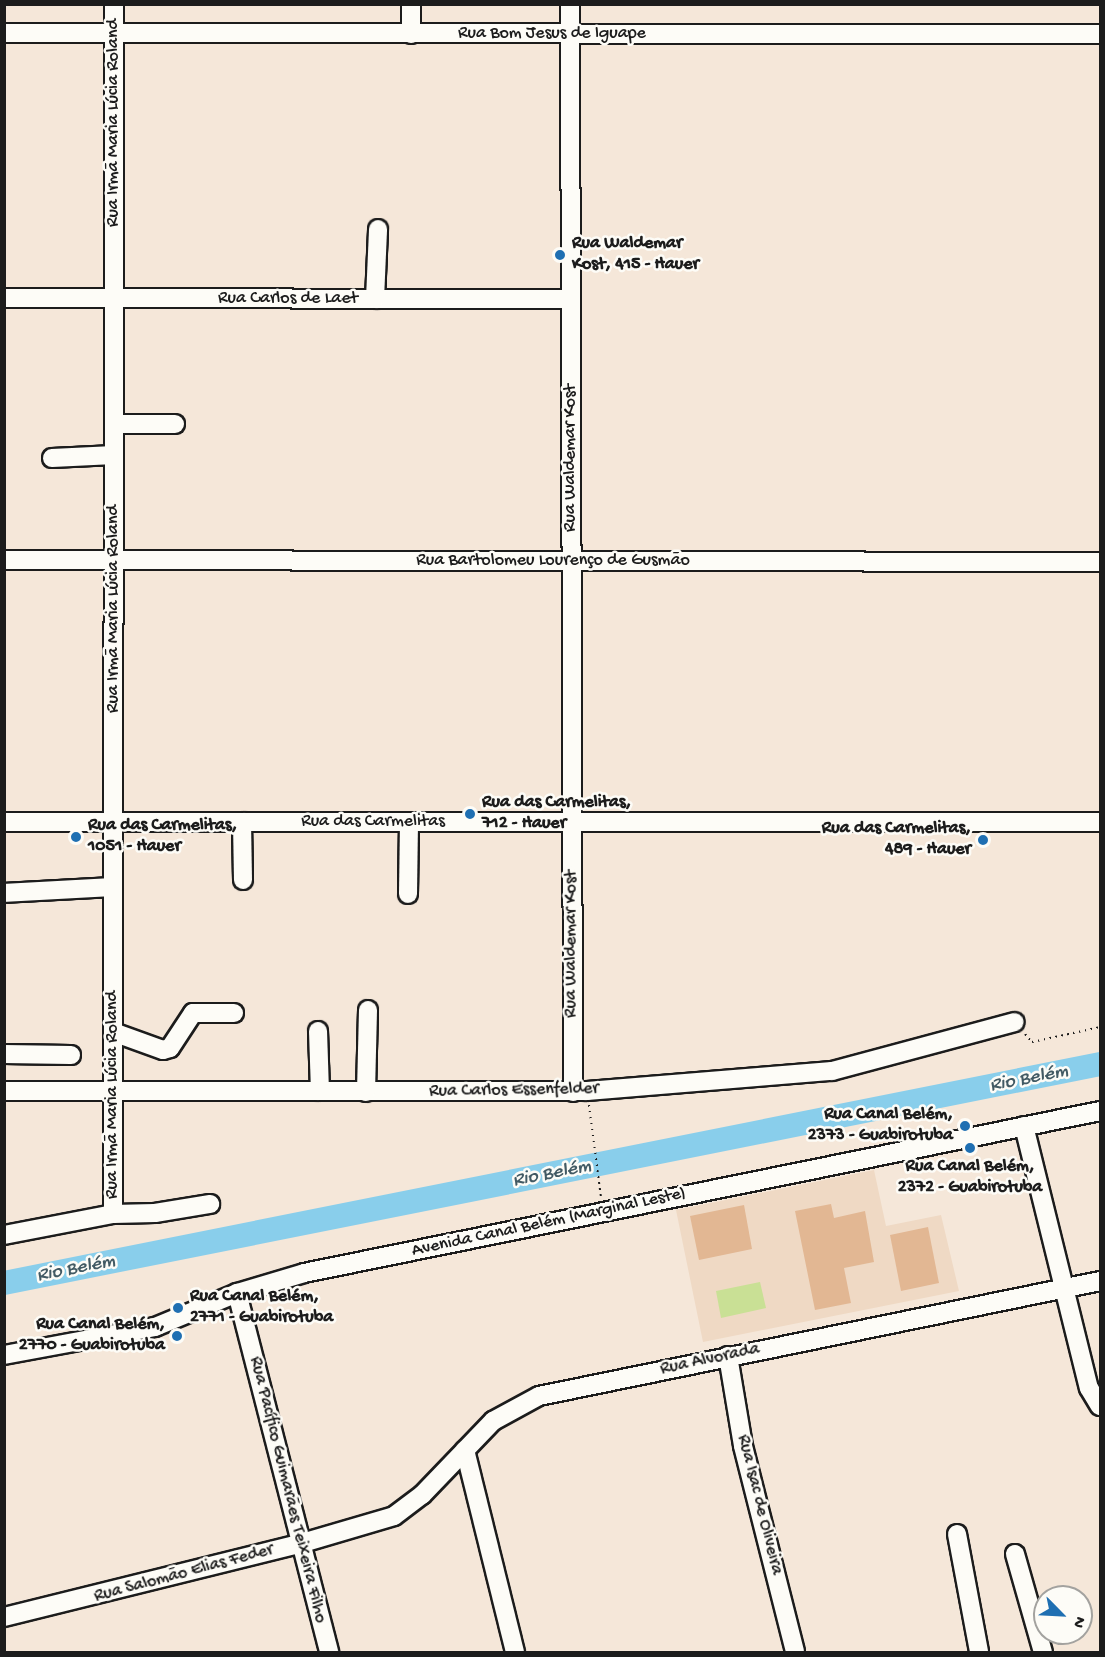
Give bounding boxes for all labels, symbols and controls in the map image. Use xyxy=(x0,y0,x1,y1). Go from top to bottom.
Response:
street label: Rua Irmã Maria Lúcia Roland xyxy=(103,19,125,227)
street label: Rua Bom Jesus de Iguape xyxy=(458,23,646,45)
place label: Rua Waldemar Kost, 415 - Hauer xyxy=(572,234,699,276)
marker: Rua Waldemar Kost, 415 - Hauer xyxy=(553,248,567,262)
street label: Rua Carlos de Laet xyxy=(218,288,358,310)
street label: Rua Waldemar Kost xyxy=(560,384,582,532)
street label: Rua Irmã Maria Lúcia Roland xyxy=(103,505,125,713)
street label: Rua Bartolomeu Lourenço de Gusmão xyxy=(416,550,690,572)
place label: Rua das Carmelitas, 712 - Hauer xyxy=(482,793,631,836)
marker: Rua das Carmelitas, 712 - Hauer xyxy=(463,807,477,821)
street label: Rua das Carmelitas xyxy=(301,811,445,833)
place label: Rua das Carmelitas, 1051 - Hauer xyxy=(88,816,237,858)
place label: Rua das Carmelitas, 489 - Hauer xyxy=(822,819,971,862)
marker: Rua das Carmelitas, 1051 - Hauer xyxy=(69,830,83,844)
marker: Rua das Carmelitas, 489 - Hauer xyxy=(976,833,990,847)
street label: Rua Waldemar Kost xyxy=(561,870,583,1018)
street label: Rua Irmã Maria Lúcia Roland xyxy=(102,991,124,1199)
water label: Rio Belém xyxy=(988,1060,1070,1098)
street label: Rua Carlos Essenfelder xyxy=(429,1079,599,1103)
place label: Rua Canal Belém, 2373 - Guabirotuba xyxy=(808,1105,953,1148)
marker: Rua Canal Belém, 2373 - Guabirotuba xyxy=(958,1119,972,1133)
marker: Rua Canal Belém, 2372 - Guabirotuba xyxy=(963,1141,977,1155)
water label: Rio Belém xyxy=(511,1155,593,1193)
place label: Rua Canal Belém, 2372 - Guabirotuba xyxy=(898,1157,1042,1200)
street label: Avenida Canal Belém (Marginal Leste) xyxy=(410,1183,688,1263)
water label: Rio Belém xyxy=(35,1250,117,1288)
place label: Rua Canal Belém, 2771 - Guabirotuba xyxy=(190,1287,333,1330)
marker: Rua Canal Belém, 2771 - Guabirotuba xyxy=(171,1301,185,1315)
place label: Rua Canal Belém, 2770 - Guabirotuba xyxy=(19,1315,165,1358)
marker: Rua Canal Belém, 2770 - Guabirotuba xyxy=(170,1329,184,1343)
street label: Rua Alvorada xyxy=(658,1339,762,1381)
street label: Rua Pacífico Guimarães Teixeira Filho xyxy=(243,1355,331,1625)
street label: Rua Isac de Oliveira xyxy=(731,1433,787,1577)
street label: Rua Salomão Elias Feder xyxy=(92,1540,276,1608)
north arrow xyxy=(1033,1585,1093,1645)
text: N xyxy=(1067,1613,1089,1630)

